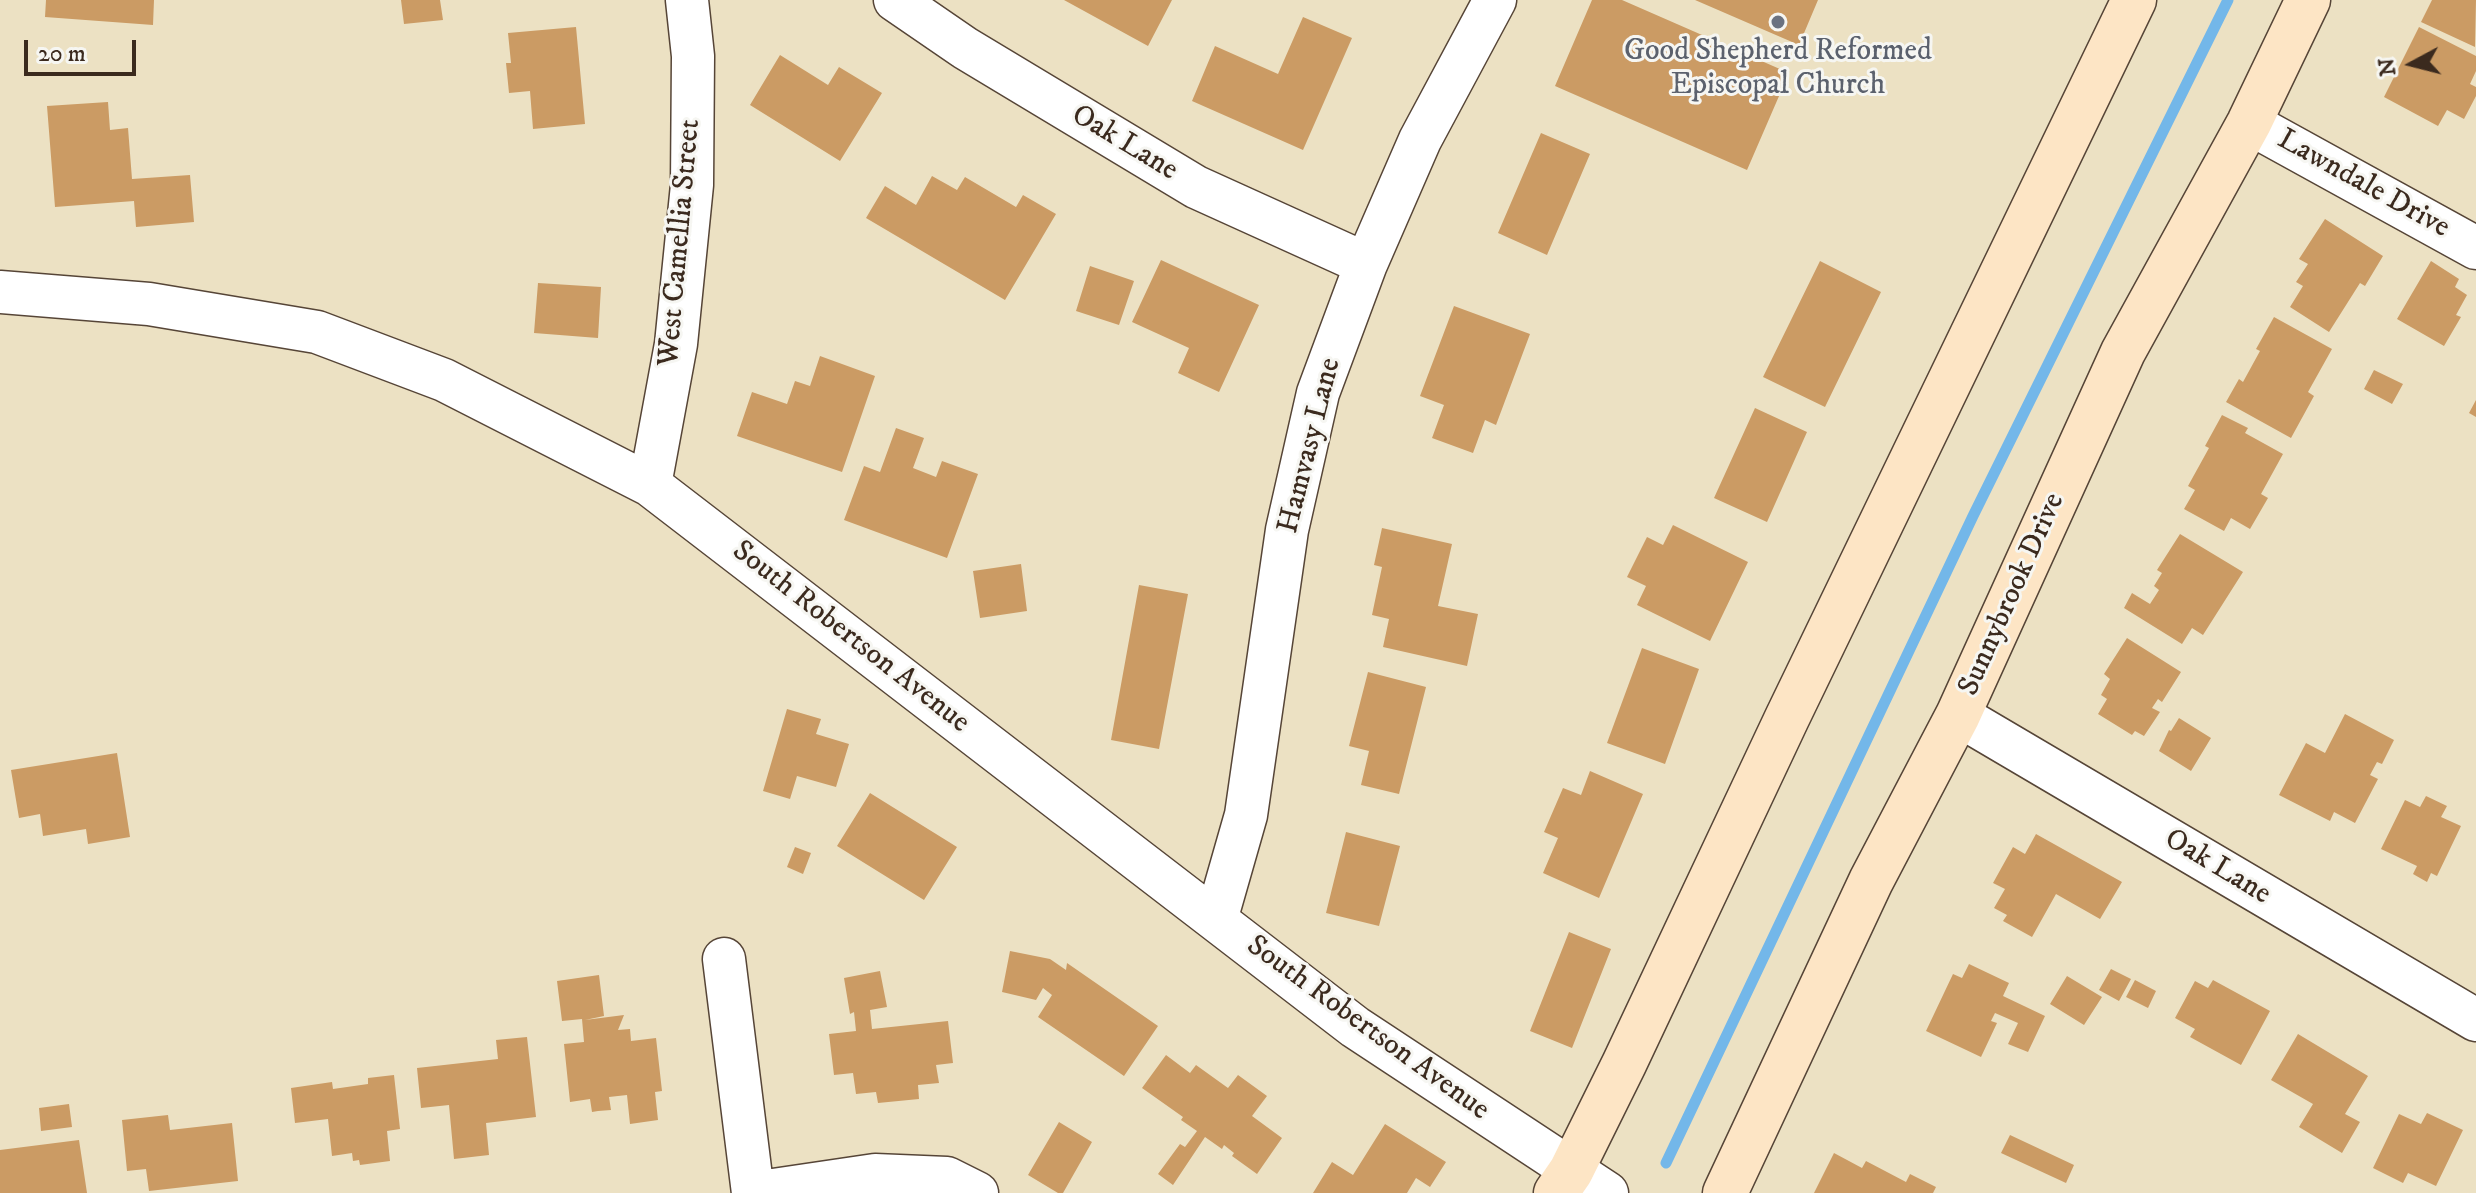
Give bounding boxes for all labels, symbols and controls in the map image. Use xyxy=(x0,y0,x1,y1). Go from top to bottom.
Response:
marker: Good Shepherd Reformed Episcopal Church xyxy=(1769,13,1787,31)
scale bar xyxy=(28,24,140,74)
north arrow xyxy=(2372,24,2452,104)
place label: Good Shepherd Reformed Episcopal Church xyxy=(1624,35,1932,106)
text: 20 m xyxy=(38,39,86,69)
text: N xyxy=(2373,56,2402,78)
street label: Oak Lane xyxy=(1064,98,1184,190)
street label: West Camellia Street xyxy=(652,118,710,368)
street label: Lawndale Drive xyxy=(2271,123,2455,247)
street label: Hamvasy Lane xyxy=(1272,355,1350,537)
street label: Sunnybrook Drive xyxy=(1952,488,2074,702)
street label: South Robertson Avenue xyxy=(724,534,976,742)
street label: Oak Lane xyxy=(2157,822,2277,914)
street label: South Robertson Avenue xyxy=(1239,929,1495,1129)

